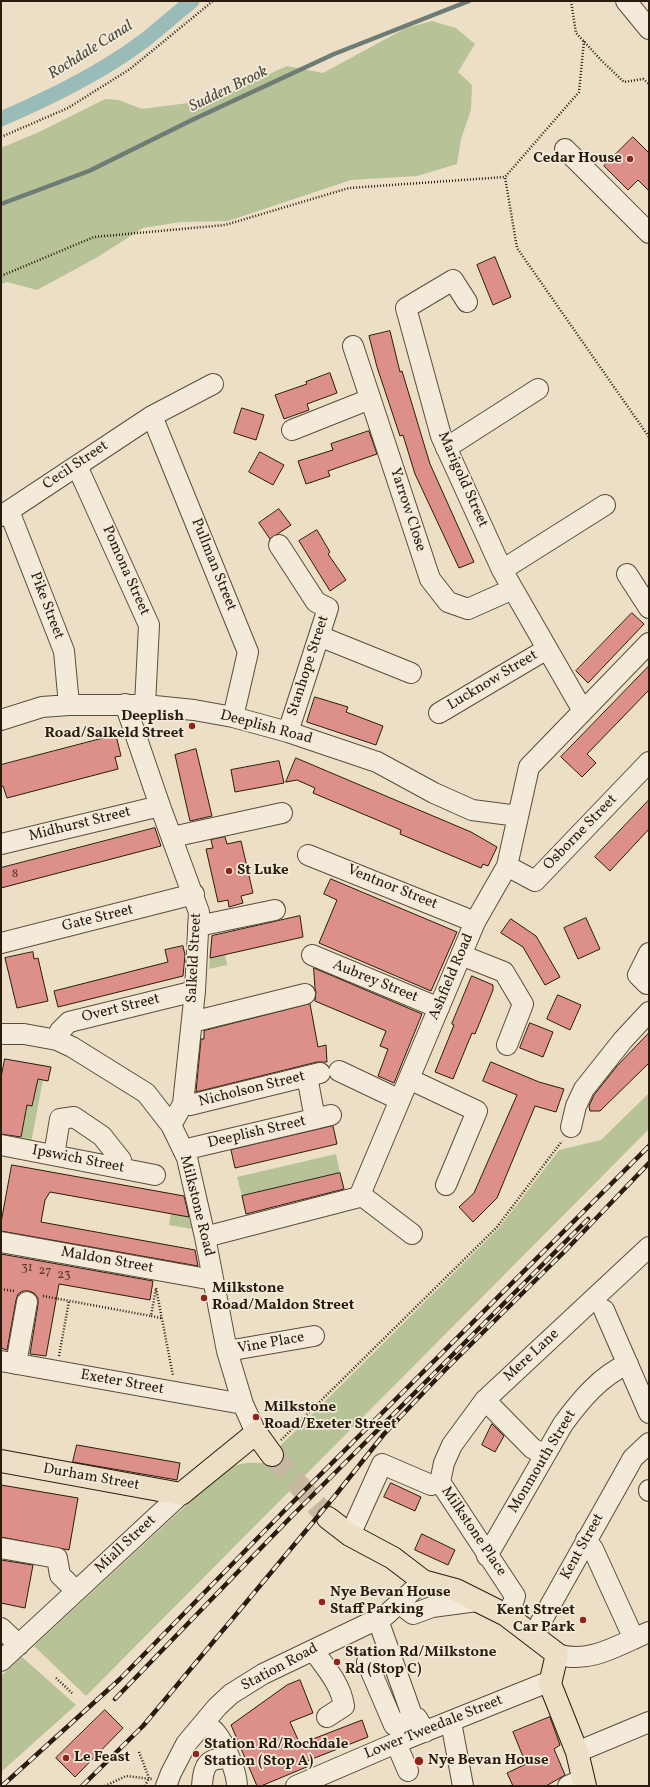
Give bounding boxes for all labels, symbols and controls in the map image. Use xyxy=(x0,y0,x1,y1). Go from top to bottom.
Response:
water label: Rochdale Canal xyxy=(45,17,137,85)
water label: Sudden Brook xyxy=(187,63,271,117)
place label: Cedar House xyxy=(533,150,622,168)
marker: Cedar House xyxy=(625,154,635,164)
street label: Marigold Street xyxy=(433,429,491,531)
street label: Cecil Street xyxy=(40,438,112,494)
street label: Yarrow Close xyxy=(385,466,429,554)
street label: Pullman Street xyxy=(186,516,240,614)
street label: Pomona Street xyxy=(97,523,153,619)
street label: Pike Street xyxy=(25,570,67,642)
street label: Stanhope Street xyxy=(284,613,334,719)
street label: Lucknow Street xyxy=(445,647,541,715)
street label: Deeplish Road xyxy=(218,707,314,749)
place label: Deeplish Road/Salkeld Street xyxy=(45,708,184,743)
marker: Deeplish Road/Salkeld Street xyxy=(187,721,197,731)
street label: Osborne Street xyxy=(540,791,622,875)
street label: Midhurst Street xyxy=(27,804,133,846)
place label: St Luke xyxy=(237,862,289,880)
street label: Ventnor Street xyxy=(344,862,440,914)
marker: St Luke xyxy=(224,866,234,876)
house number: 8 xyxy=(12,867,18,883)
street label: Gate Street xyxy=(61,901,135,937)
street label: Salkeld Street xyxy=(184,912,206,1004)
street label: Ashfield Road xyxy=(426,931,478,1023)
street label: Aubrey Street xyxy=(330,957,420,1007)
street label: Overt Street xyxy=(80,991,162,1027)
street label: Nicholson Street xyxy=(197,1068,307,1112)
street label: Deeplish Street xyxy=(206,1113,308,1153)
street label: Ipswich Street xyxy=(30,1142,126,1178)
street label: Milkstone Road xyxy=(175,1154,217,1258)
street label: Maldon Street xyxy=(59,1244,155,1278)
house number: 31 xyxy=(21,1261,33,1277)
house number: 27 xyxy=(39,1264,51,1280)
house number: 23 xyxy=(57,1268,71,1284)
place label: Milkstone Road/Maldon Street xyxy=(212,1280,354,1315)
marker: Milkstone Road/Maldon Street xyxy=(199,1293,209,1303)
street label: Mere Lane xyxy=(501,1326,563,1386)
street label: Vine Place xyxy=(236,1329,306,1359)
street label: Exeter Street xyxy=(79,1367,165,1399)
place label: Milkstone Road/Exeter Street xyxy=(264,1399,397,1434)
street label: Monmouth Street xyxy=(505,1407,581,1517)
marker: Milkstone Road/Exeter Street xyxy=(251,1412,261,1422)
street label: Durham Street xyxy=(41,1461,141,1495)
street label: Milkstone Place xyxy=(436,1484,510,1580)
street label: Kent Street xyxy=(557,1511,609,1583)
street label: Miall Street xyxy=(92,1512,160,1578)
place label: Nye Bevan House Staff Parking xyxy=(330,1584,451,1619)
marker: Nye Bevan House Staff Parking xyxy=(317,1597,327,1607)
place label: Kent Street Car Park xyxy=(496,1602,575,1637)
marker: Kent Street Car Park xyxy=(578,1615,588,1625)
street label: Station Road xyxy=(239,1640,321,1696)
place label: Station Rd/Milkstone Rd (Stop C) xyxy=(345,1644,496,1679)
marker: Station Rd/Milkstone Rd (Stop C) xyxy=(332,1657,342,1667)
street label: Lower Tweedale Street xyxy=(362,1692,506,1764)
place label: Station Rd/Rochdale Station (Stop A) xyxy=(204,1736,348,1771)
place label: Le Feast xyxy=(74,1749,130,1767)
marker: Station Rd/Rochdale Station (Stop A) xyxy=(191,1749,201,1759)
place label: Nye Bevan House xyxy=(428,1752,549,1770)
marker: Le Feast xyxy=(61,1753,71,1763)
marker: Nye Bevan House xyxy=(413,1755,425,1767)

